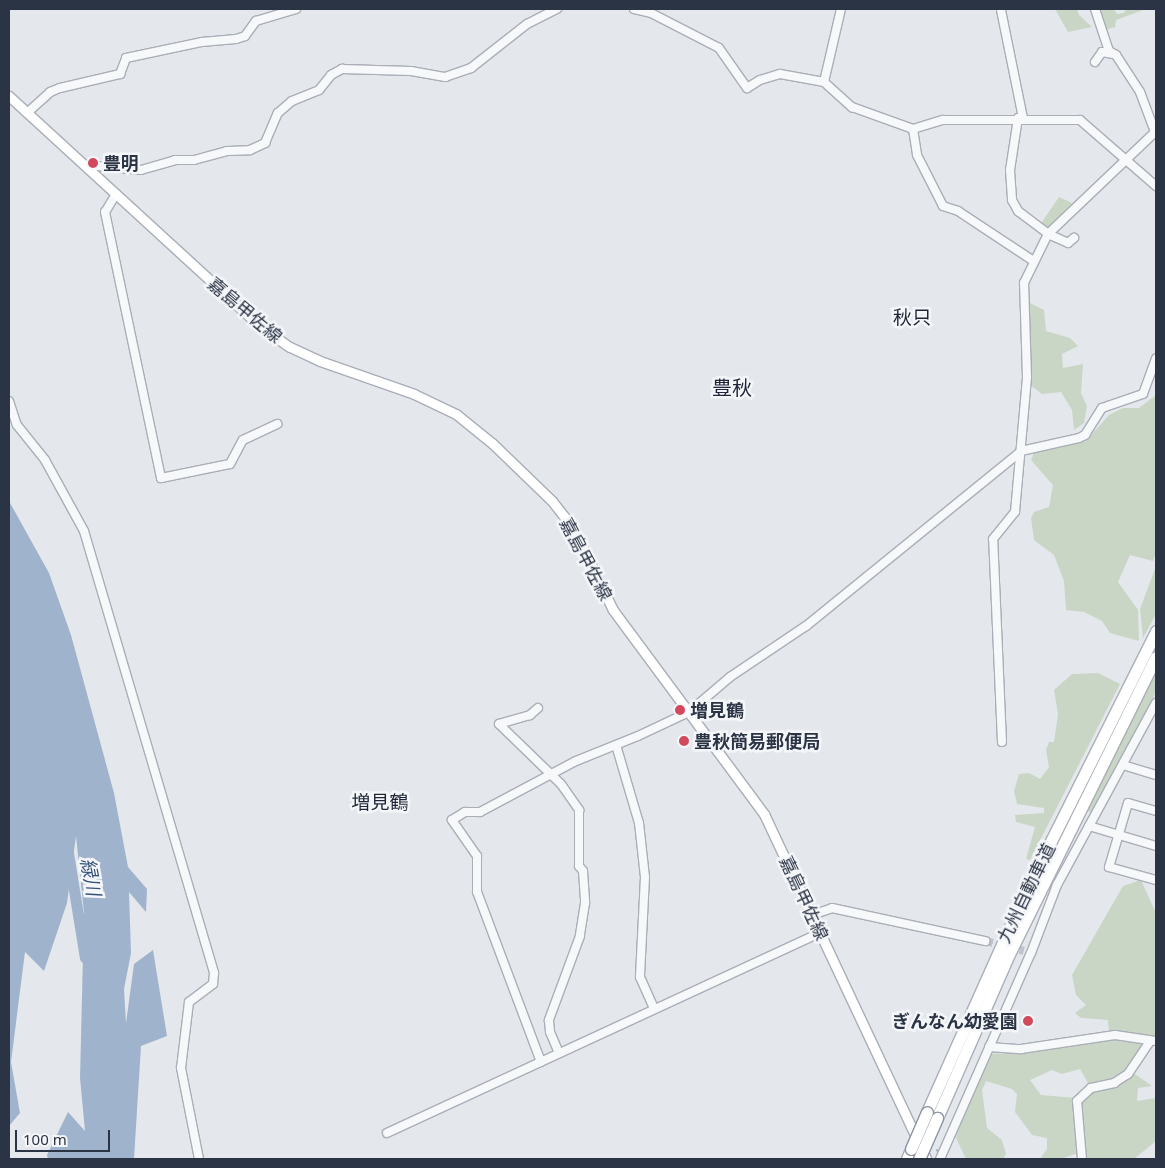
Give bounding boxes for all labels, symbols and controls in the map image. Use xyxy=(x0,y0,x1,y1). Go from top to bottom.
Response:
place label: 豊明 xyxy=(103,152,139,174)
marker: 豊明 xyxy=(87,157,99,169)
street label: 嘉島甲佐線 xyxy=(204,273,286,347)
district label: 秋只 xyxy=(893,307,931,329)
district label: 豊秋 xyxy=(712,375,752,399)
street label: 嘉島甲佐線 xyxy=(555,514,617,604)
place label: 増見鶴 xyxy=(690,699,744,721)
marker: 増見鶴 xyxy=(674,704,686,716)
place label: 豊秋簡易郵便局 xyxy=(694,730,820,752)
marker: 豊秋簡易郵便局 xyxy=(678,735,690,747)
district label: 増見鶴 xyxy=(352,792,408,814)
street label: 九州自動車道 xyxy=(993,840,1059,946)
street label: 嘉島甲佐線 xyxy=(775,853,833,943)
water label: 緑川 xyxy=(75,856,105,898)
place label: ぎんなん幼愛園 xyxy=(892,1010,1018,1032)
marker: ぎんなん幼愛園 xyxy=(1022,1015,1034,1027)
scale bar xyxy=(18,1120,112,1152)
text: 100 m xyxy=(23,1129,67,1149)

